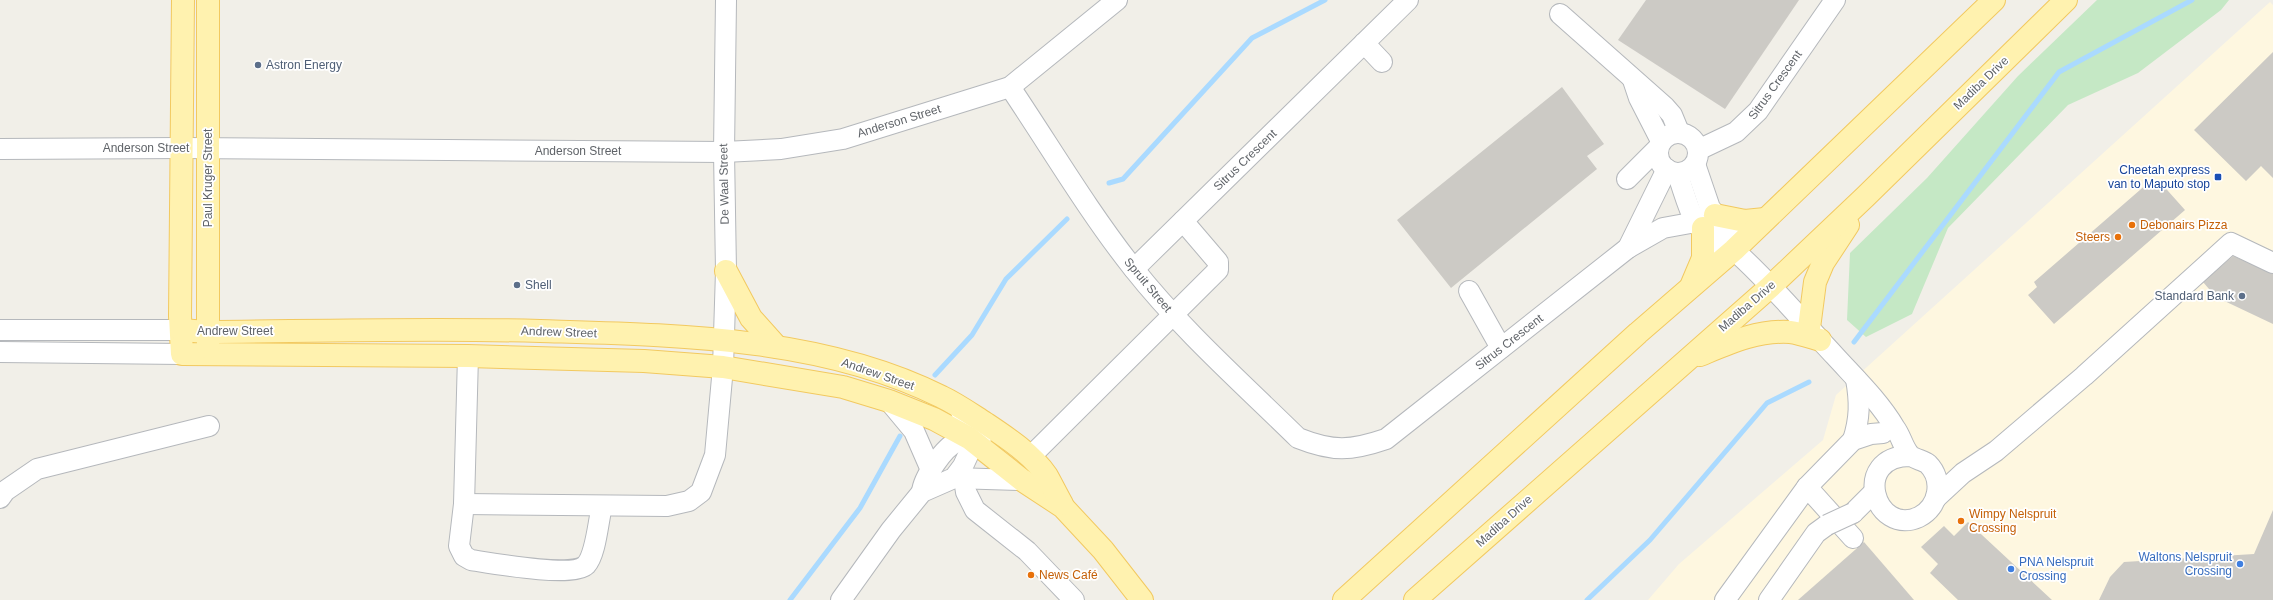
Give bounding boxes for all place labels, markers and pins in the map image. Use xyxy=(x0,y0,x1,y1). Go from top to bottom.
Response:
place label: Astron Energy xyxy=(266,58,342,72)
marker: Astron Energy xyxy=(253,60,263,70)
place label: Cheetah express van to Maputo stop xyxy=(2108,163,2210,191)
marker: Cheetah express van to Maputo stop xyxy=(2213,172,2223,182)
place label: Debonairs Pizza xyxy=(2140,218,2228,232)
marker: Debonairs Pizza xyxy=(2127,220,2137,230)
place label: Steers xyxy=(2075,230,2110,244)
marker: Steers xyxy=(2113,232,2123,242)
place label: Shell xyxy=(525,278,552,292)
marker: Shell xyxy=(512,280,522,290)
place label: Standard Bank xyxy=(2155,289,2235,303)
marker: Standard Bank xyxy=(2237,291,2247,301)
place label: Wimpy Nelspruit Crossing xyxy=(1969,507,2057,535)
marker: Wimpy Nelspruit Crossing xyxy=(1956,516,1966,526)
place label: Waltons Nelspruit Crossing xyxy=(2138,550,2233,578)
place label: PNA Nelspruit Crossing xyxy=(2019,555,2094,583)
marker: Waltons Nelspruit Crossing xyxy=(2235,559,2245,569)
marker: PNA Nelspruit Crossing xyxy=(2006,564,2016,574)
place label: News Café xyxy=(1039,568,1098,582)
marker: News Café xyxy=(1026,570,1036,580)

